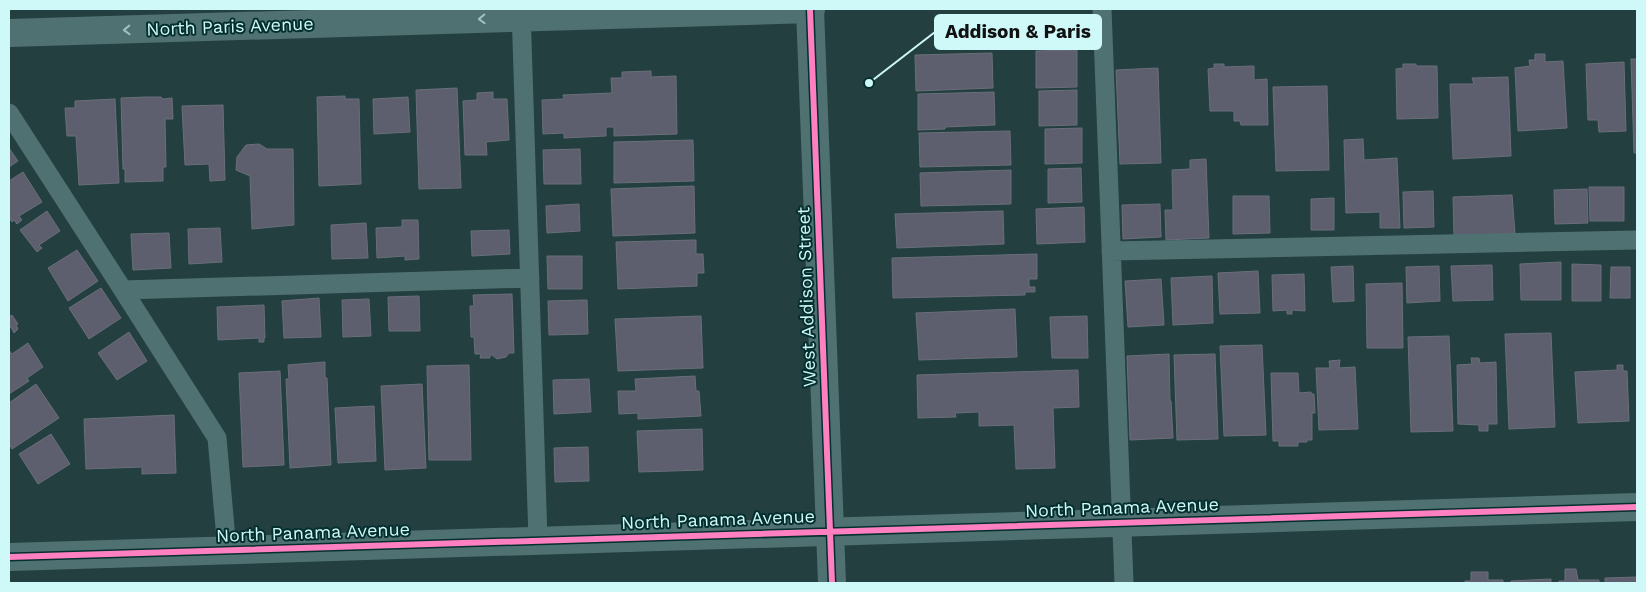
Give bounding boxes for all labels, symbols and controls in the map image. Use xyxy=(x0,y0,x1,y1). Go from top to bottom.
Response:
street label: North Paris Avenue xyxy=(146,13,314,39)
one-way arrow xyxy=(477,14,485,24)
callout: Addison & Paris xyxy=(935,15,1101,49)
text: Addison & Paris xyxy=(945,20,1091,43)
one-way arrow xyxy=(122,24,130,35)
street label: West Addison Street xyxy=(792,206,820,387)
street label: North Panama Avenue xyxy=(1025,493,1219,521)
street label: North Panama Avenue xyxy=(621,505,815,533)
street label: North Panama Avenue xyxy=(216,518,410,546)

